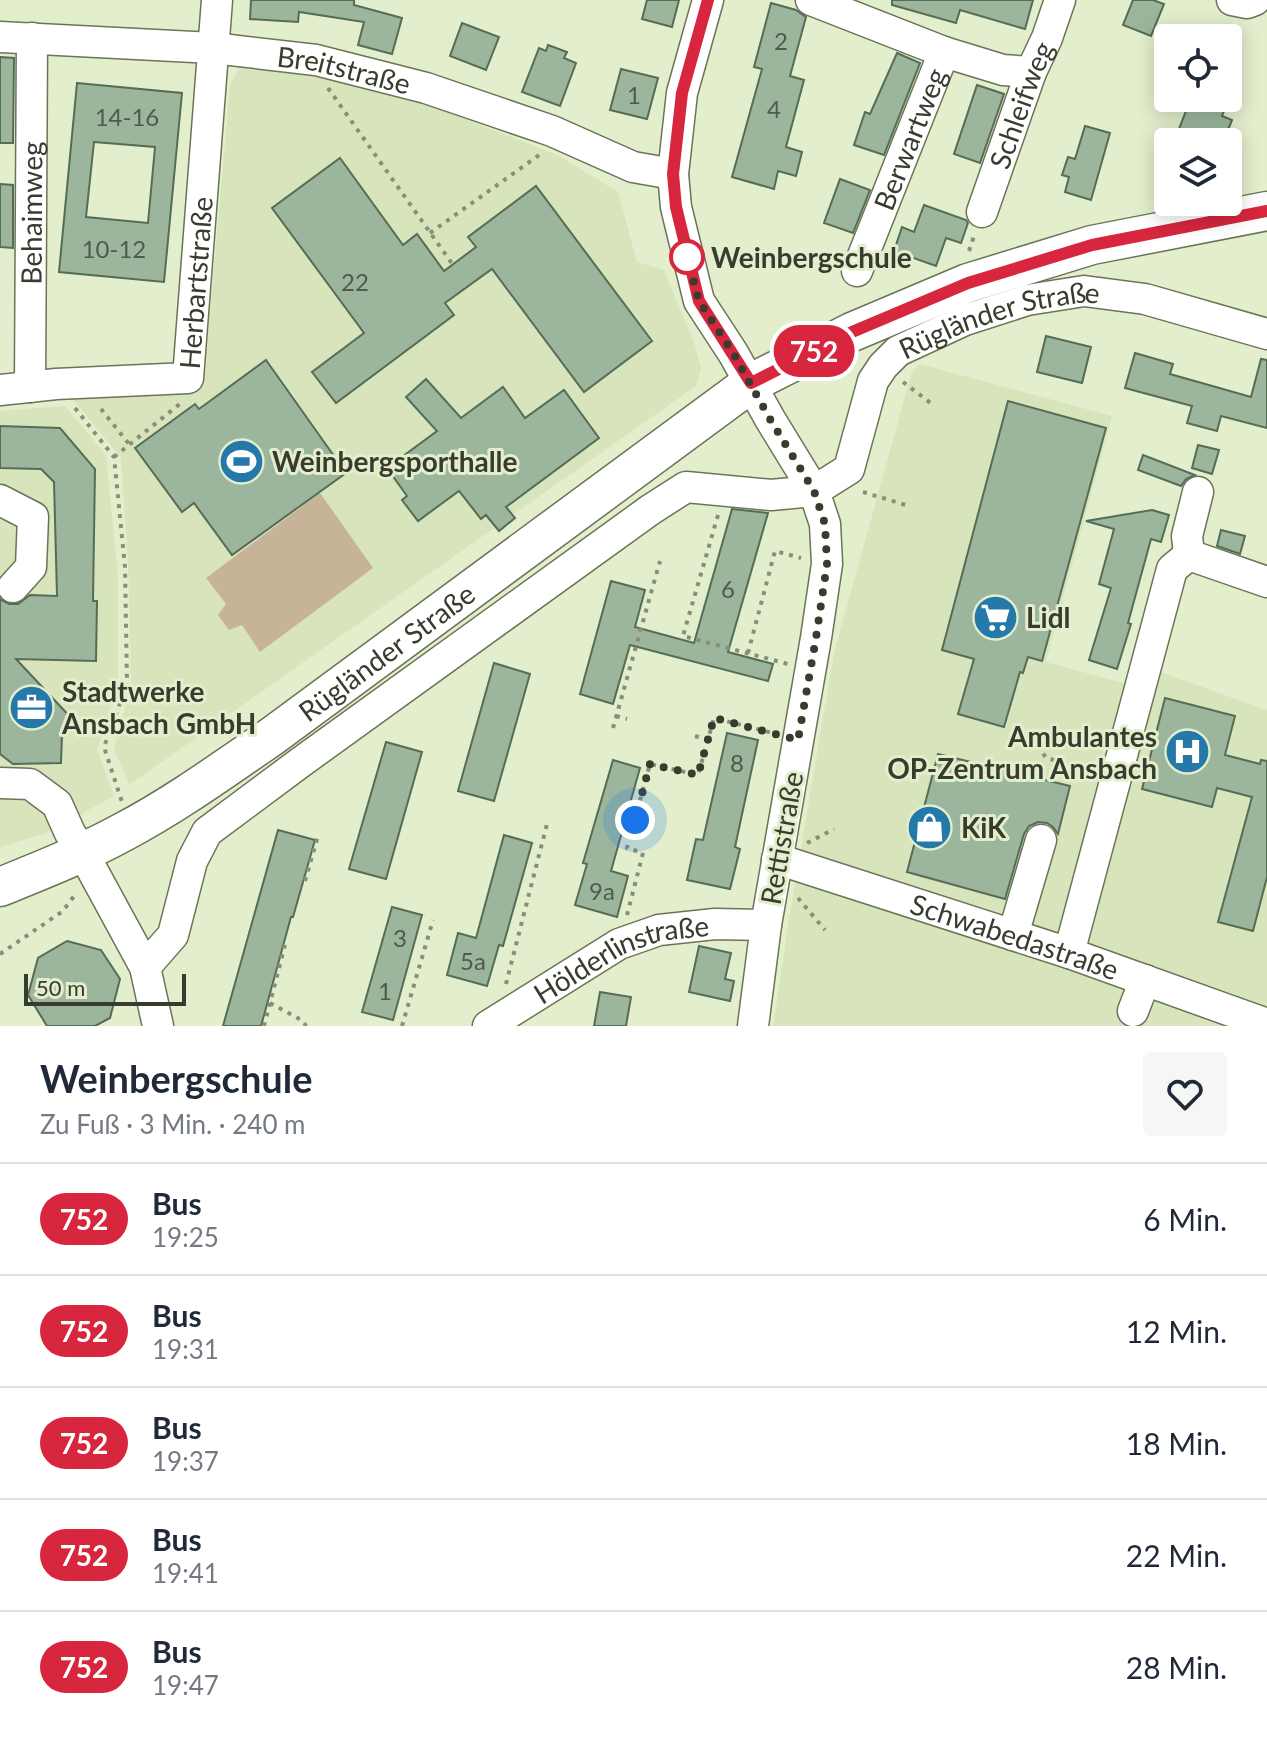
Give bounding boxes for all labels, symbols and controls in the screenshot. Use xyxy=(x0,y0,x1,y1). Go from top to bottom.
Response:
map controls xyxy=(1154,24,1242,216)
button: locate xyxy=(1154,24,1242,112)
house number: 2 xyxy=(774,26,788,55)
street label: Schleifweg xyxy=(982,36,1060,173)
street label: Breitstraße xyxy=(275,39,414,100)
street label: Berwartweg xyxy=(866,63,953,215)
house number: 1 xyxy=(627,80,641,109)
house number: 4 xyxy=(767,94,781,123)
house number: 14-16 xyxy=(95,102,159,131)
button: layers xyxy=(1154,128,1242,216)
street label: Behaimweg xyxy=(14,141,48,285)
street label: Herbartstraße xyxy=(172,195,219,370)
house number: 10-12 xyxy=(82,234,146,263)
marker: Weinbergschule xyxy=(670,240,704,274)
place label: Weinbergschule xyxy=(711,240,912,274)
house number: 22 xyxy=(341,267,369,296)
street label: Rügländer Straße xyxy=(893,274,1102,365)
line badge: 752 xyxy=(768,325,860,377)
text: 752 xyxy=(790,334,838,368)
sports icon: Weinbergsporthalle xyxy=(217,437,265,485)
place label: Weinbergsporthalle xyxy=(272,444,518,478)
house number: 6 xyxy=(721,574,735,603)
street label: Rügländer Straße xyxy=(292,576,481,728)
supermarket icon: Lidl xyxy=(971,593,1019,641)
place label: Lidl xyxy=(1026,600,1071,634)
place label: Stadtwerke Ansbach GmbH xyxy=(61,674,256,740)
office icon: Stadtwerke Ansbach GmbH xyxy=(7,683,55,731)
place label: Ambulantes OP-Zentrum Ansbach xyxy=(887,719,1157,785)
hospital icon: Ambulantes OP-Zentrum Ansbach xyxy=(1164,728,1212,776)
house number: 8 xyxy=(730,748,744,777)
street label: Rettistraße xyxy=(753,769,809,907)
your location xyxy=(615,800,655,840)
shop icon: KiK xyxy=(906,803,954,851)
place label: KiK xyxy=(961,810,1007,844)
house number: 9a xyxy=(589,876,615,905)
street label: Schwabedastraße xyxy=(906,886,1123,986)
street label: Hölderlinstraße xyxy=(527,908,711,1010)
house number: 3 xyxy=(393,923,407,952)
house number: 5a xyxy=(460,946,486,975)
scale bar xyxy=(24,970,186,1006)
text: 50 m xyxy=(36,974,85,1001)
house number: 1 xyxy=(378,976,392,1005)
button: heart xyxy=(1143,1052,1227,1136)
text: Weinbergschule xyxy=(40,1055,313,1101)
text: Zu Fuß · 3 Min. · 240 m xyxy=(40,1108,306,1140)
text: Bus xyxy=(152,1185,202,1221)
text: 6 Min. xyxy=(1143,1201,1227,1237)
text: 752 xyxy=(60,1202,108,1236)
text: 19:25 xyxy=(152,1221,219,1253)
text: Bus xyxy=(152,1297,202,1333)
text: 12 Min. xyxy=(1126,1313,1227,1349)
text: 752 xyxy=(60,1314,108,1348)
text: 19:31 xyxy=(152,1333,219,1365)
text: Bus xyxy=(152,1409,202,1445)
text: 18 Min. xyxy=(1126,1425,1227,1461)
text: 752 xyxy=(60,1426,108,1460)
text: 19:37 xyxy=(152,1445,219,1477)
text: Bus xyxy=(152,1521,202,1557)
text: 22 Min. xyxy=(1126,1537,1227,1573)
text: 752 xyxy=(60,1538,108,1572)
text: 19:41 xyxy=(152,1557,219,1589)
text: Bus xyxy=(152,1633,202,1669)
text: 28 Min. xyxy=(1126,1649,1227,1685)
text: 752 xyxy=(60,1650,108,1684)
text: 19:47 xyxy=(152,1669,219,1701)

